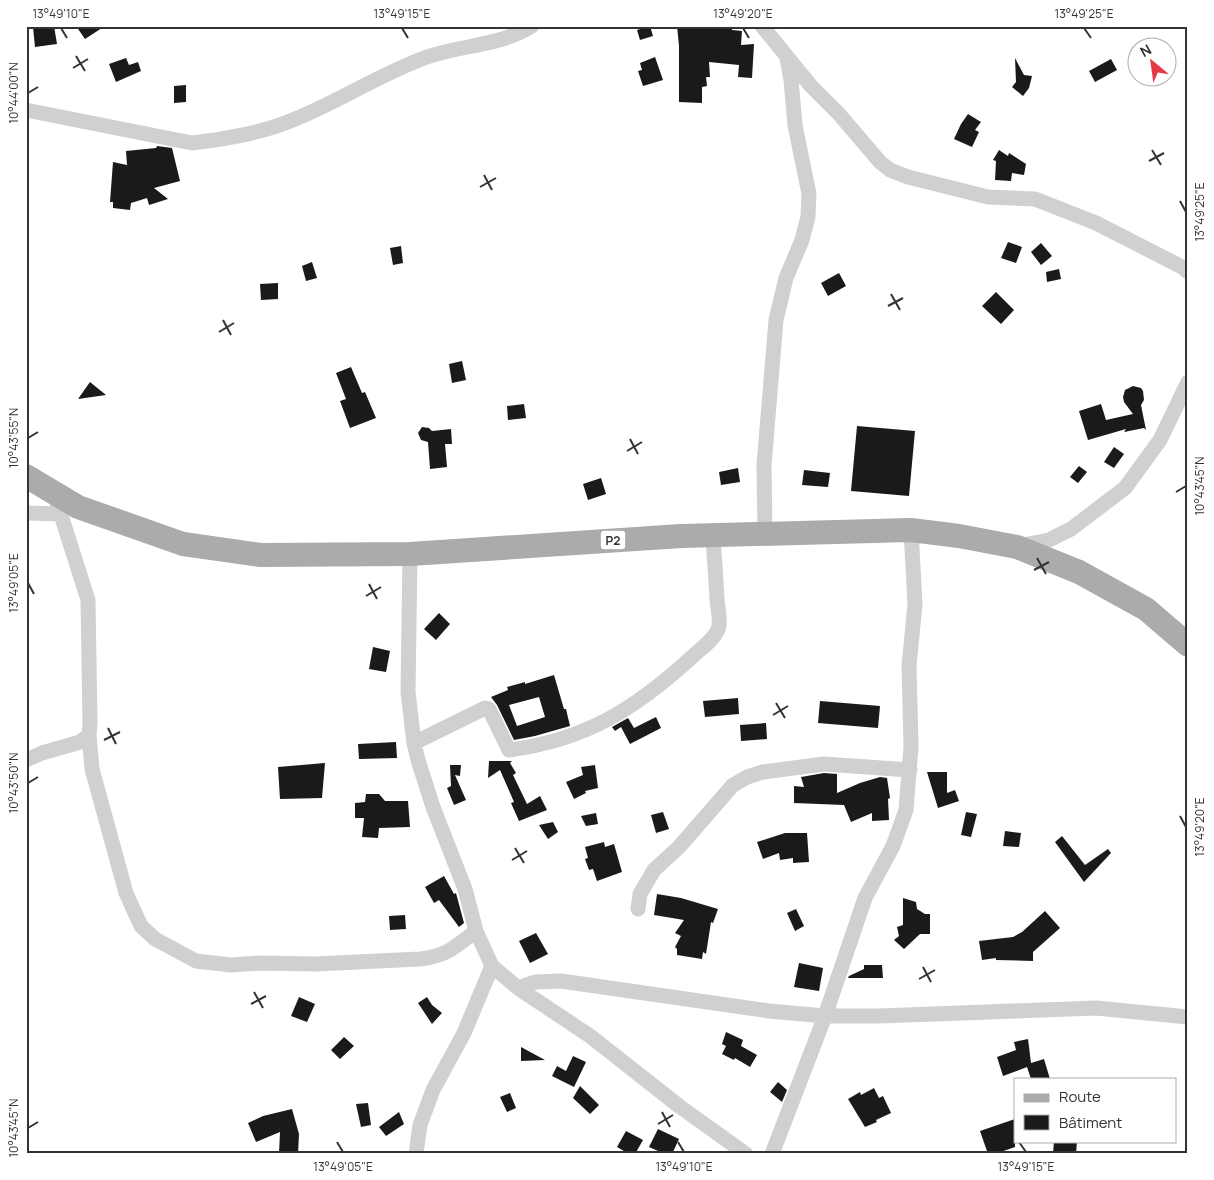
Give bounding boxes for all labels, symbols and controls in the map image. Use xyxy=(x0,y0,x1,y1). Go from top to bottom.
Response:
text: 13°49'10"E xyxy=(32,5,90,22)
text: 13°49'15"E xyxy=(374,5,431,22)
text: 13°49'20"E xyxy=(713,5,773,22)
text: 13°49'25"E xyxy=(1055,5,1114,22)
north arrow xyxy=(1126,38,1176,88)
text: N xyxy=(1136,39,1154,61)
text: 10°44'00"N xyxy=(5,62,22,124)
text: 13°49'25"E xyxy=(1191,182,1208,242)
text: 10°43'55"N xyxy=(5,408,22,468)
text: 10°43'45"N xyxy=(1191,456,1208,516)
road number: P2 xyxy=(600,530,626,550)
text: 13°49'05"E xyxy=(5,553,22,613)
text: 10°43'50"N xyxy=(5,753,22,813)
text: 13°49'20"E xyxy=(1191,797,1208,857)
legend xyxy=(1014,1078,1176,1142)
text: Route xyxy=(1059,1086,1101,1107)
text: 10°43'45"N xyxy=(5,1098,22,1158)
text: Bâtiment xyxy=(1059,1112,1122,1133)
text: 13°49'05"E xyxy=(313,1158,373,1175)
text: 13°49'10"E xyxy=(655,1158,713,1175)
text: 13°49'15"E xyxy=(998,1158,1055,1175)

